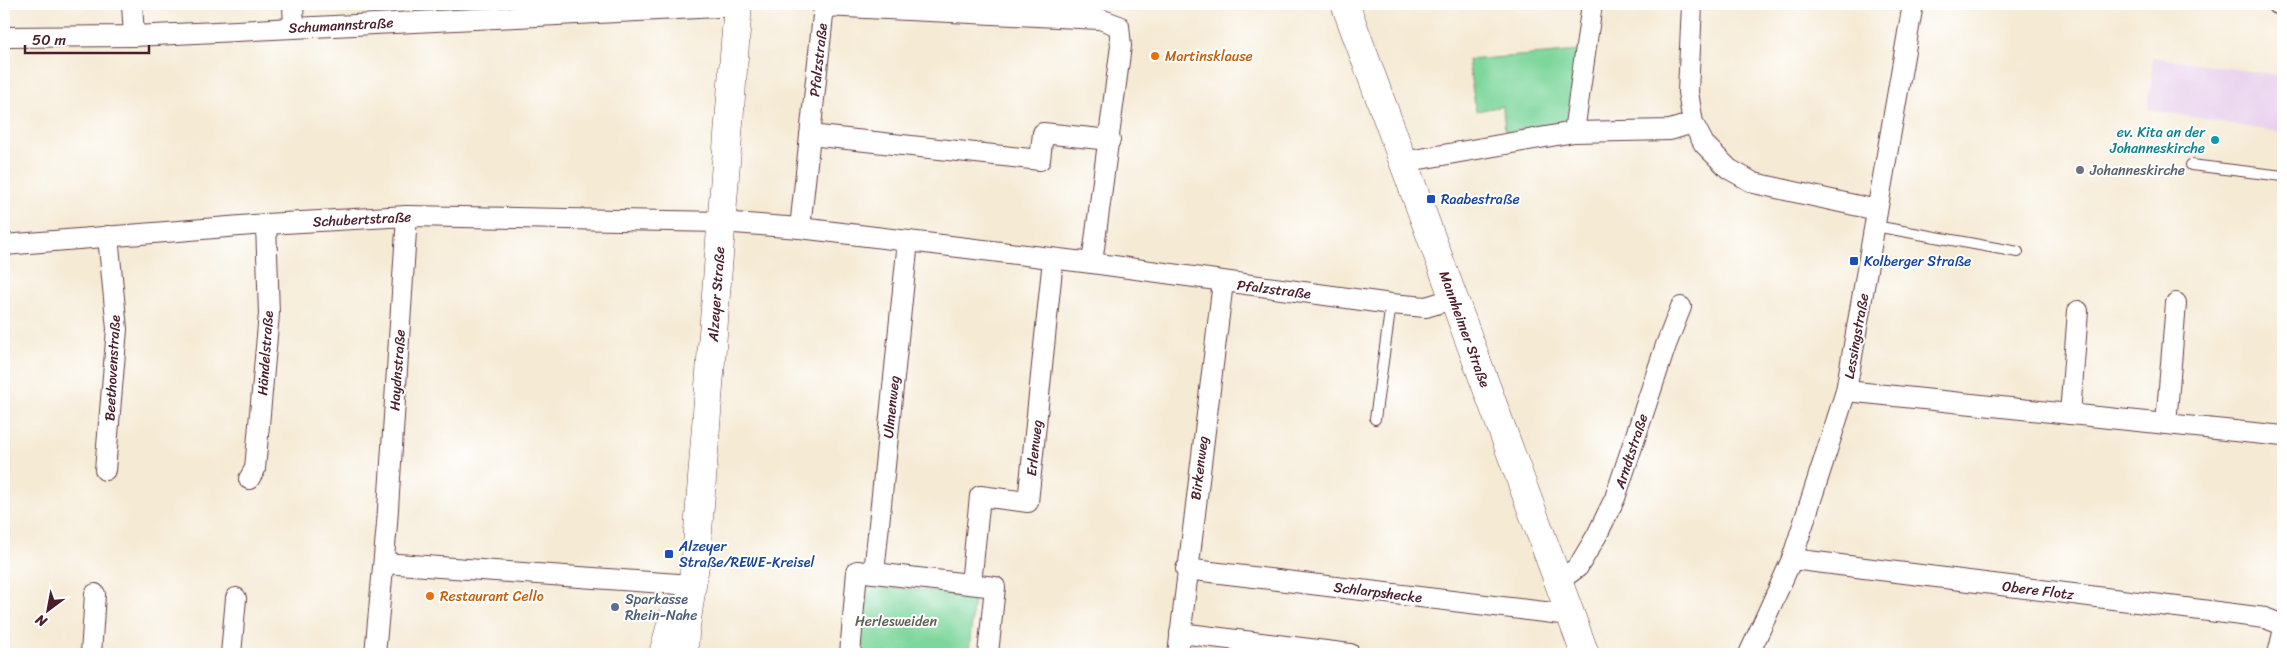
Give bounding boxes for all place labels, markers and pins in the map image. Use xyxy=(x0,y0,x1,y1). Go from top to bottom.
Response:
place label: Martinsklause xyxy=(1165,44,1253,69)
marker: Martinsklause xyxy=(1149,50,1161,62)
place label: ev. Kita an der Johanneskirche xyxy=(2109,120,2206,161)
marker: ev. Kita an der Johanneskirche xyxy=(2209,134,2221,146)
place label: Johanneskirche xyxy=(2089,158,2185,183)
marker: Johanneskirche xyxy=(2074,164,2086,176)
place label: Raabestraße xyxy=(1441,187,1520,212)
marker: Raabestraße xyxy=(1425,193,1437,205)
place label: Kolberger Straße xyxy=(1864,249,1971,274)
marker: Kolberger Straße xyxy=(1848,255,1860,267)
place label: Alzeyer Straße/REWE-Kreisel xyxy=(678,534,815,575)
marker: Alzeyer Straße/REWE-Kreisel xyxy=(663,548,675,560)
place label: Restaurant Cello xyxy=(440,584,544,609)
place label: Sparkasse Rhein-Nahe xyxy=(625,587,697,628)
marker: Restaurant Cello xyxy=(424,590,436,602)
marker: Sparkasse Rhein-Nahe xyxy=(609,601,621,613)

